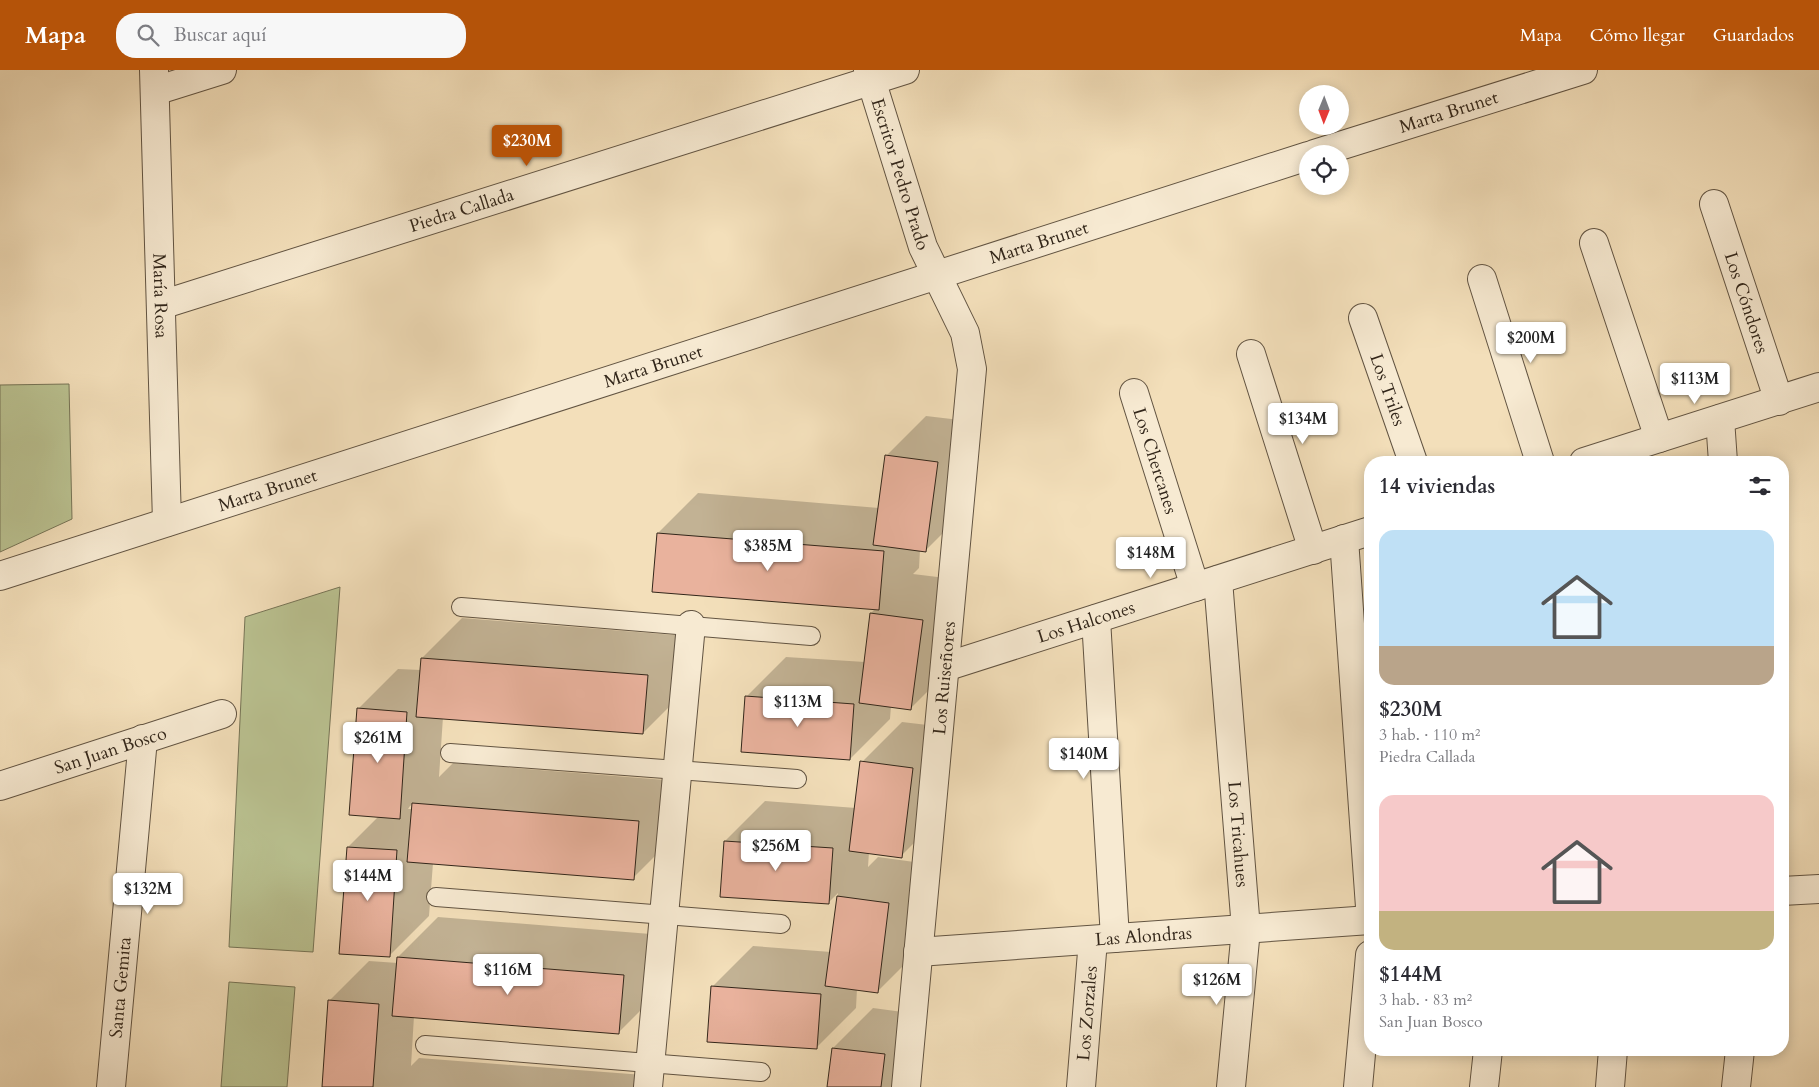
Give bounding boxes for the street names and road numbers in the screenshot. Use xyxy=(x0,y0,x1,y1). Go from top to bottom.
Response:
street label: Marta Brunet xyxy=(1396,85,1502,140)
street label: Escritor Pedro Prado xyxy=(865,95,935,254)
street label: Piedra Callada xyxy=(406,182,517,239)
street label: Marta Brunet xyxy=(986,215,1092,270)
street label: Los Cóndores xyxy=(1718,249,1774,357)
street label: María Rosa xyxy=(146,253,174,339)
street label: Marta Brunet xyxy=(601,339,706,394)
street label: Los Triles xyxy=(1363,350,1412,430)
street label: Los Chercanes xyxy=(1126,404,1183,517)
street label: Marta Brunet xyxy=(215,463,321,518)
street label: Los Halcones xyxy=(1034,595,1138,650)
street label: Los Ruiseñores xyxy=(927,620,962,736)
street label: San Juan Bosco xyxy=(51,721,170,781)
street label: Los Tricahues xyxy=(1221,780,1255,888)
street label: Las Alondras xyxy=(1094,921,1193,952)
street label: Santa Gemita xyxy=(104,936,138,1039)
street label: Los Zorzales xyxy=(1071,965,1104,1062)

